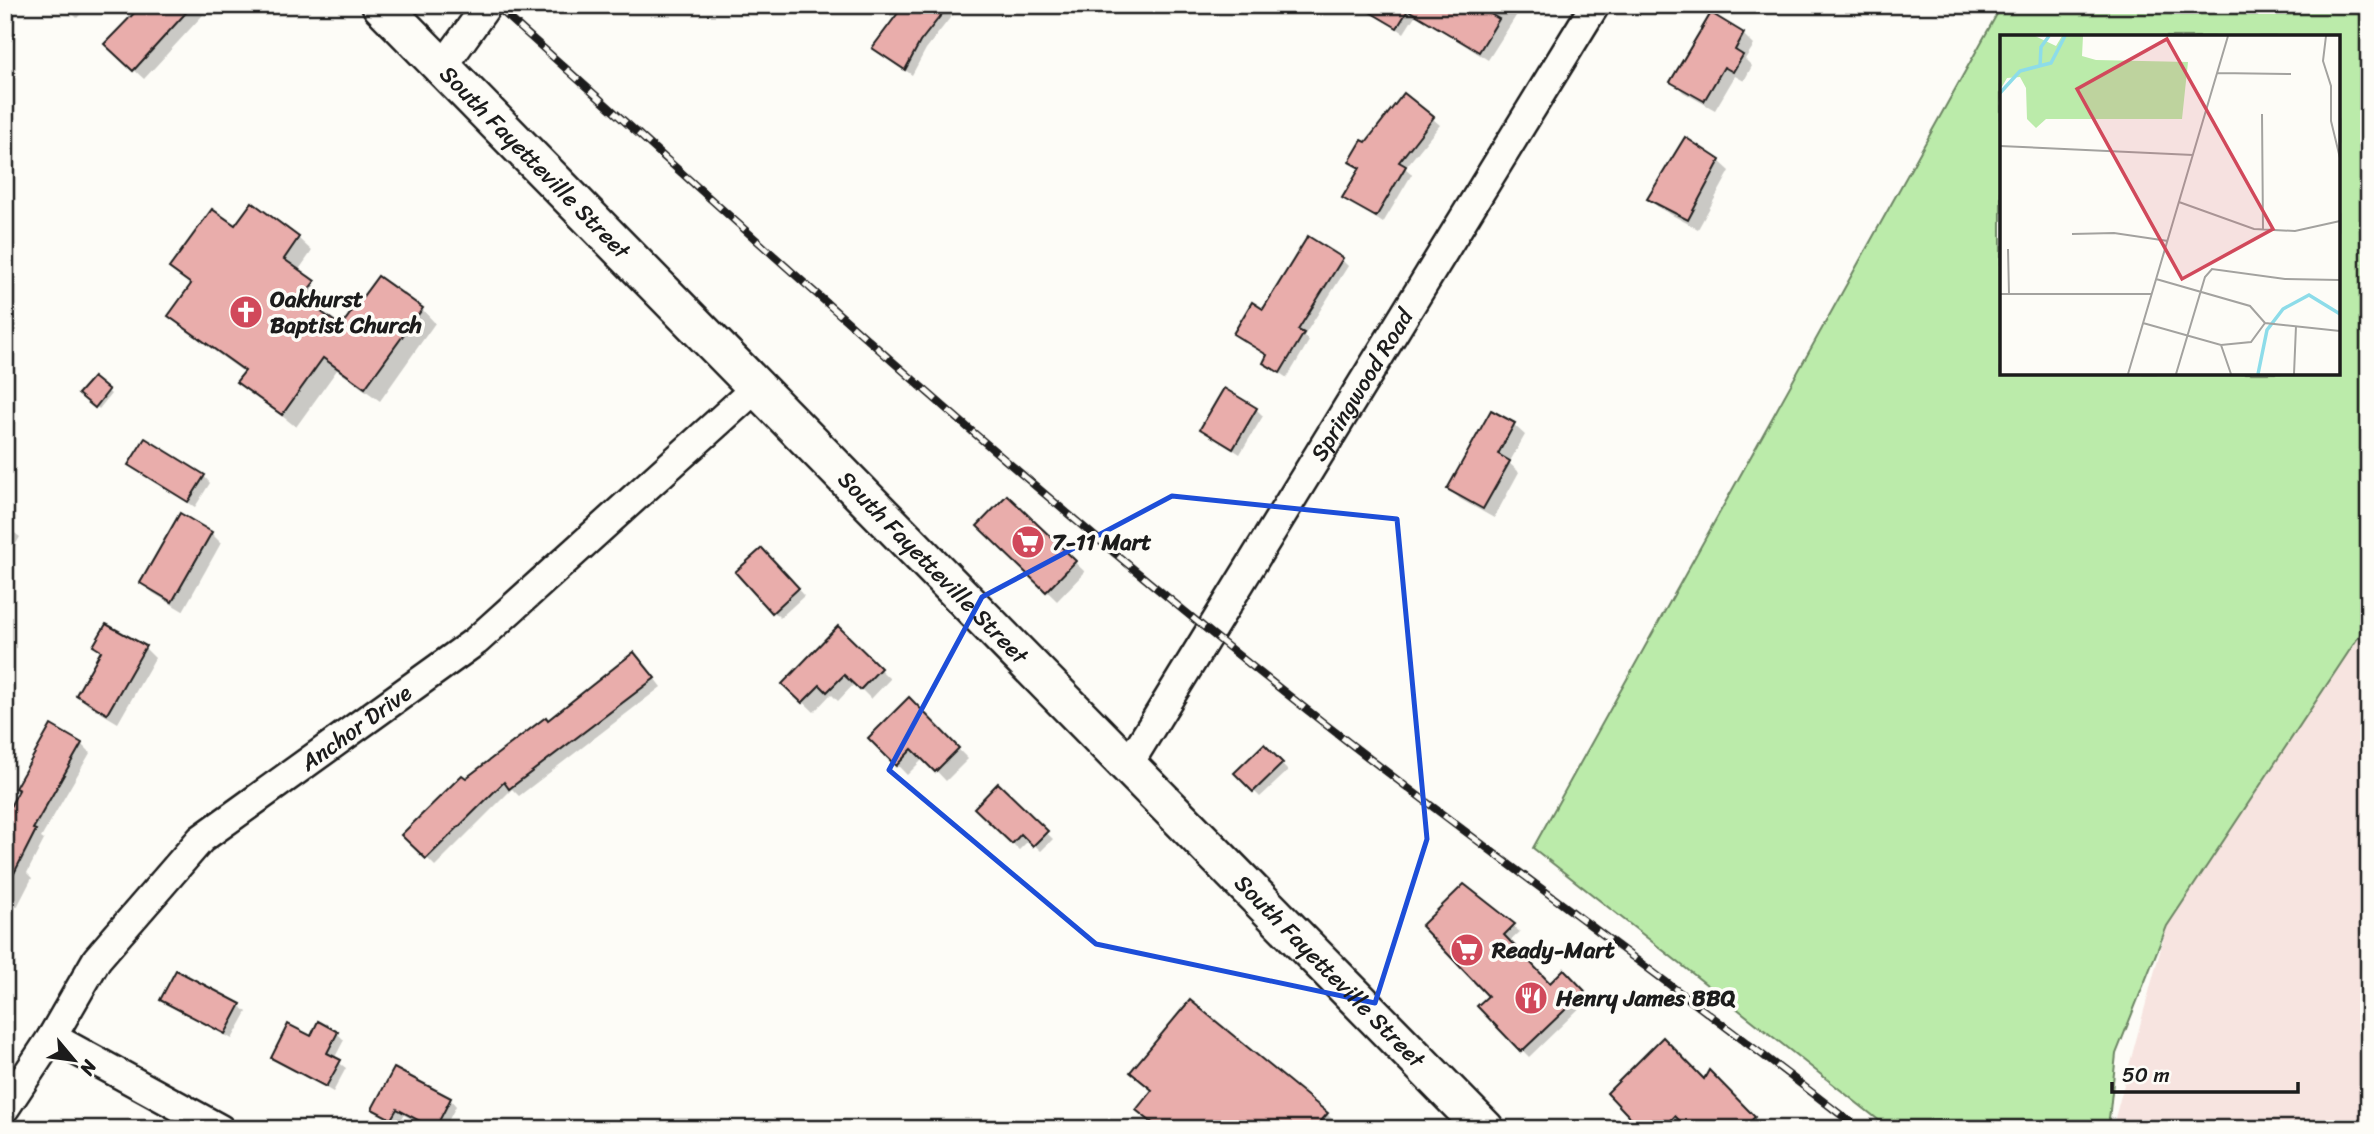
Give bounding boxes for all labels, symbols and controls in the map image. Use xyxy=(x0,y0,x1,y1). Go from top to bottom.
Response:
inset map xyxy=(2000,35,2339,374)
street label: South Fayetteville Street xyxy=(430,55,642,270)
place label: Oakhurst Baptist Church xyxy=(270,279,422,346)
church icon: Oakhurst Baptist Church xyxy=(227,293,265,331)
street label: Springwood Road xyxy=(1299,299,1425,469)
street label: South Fayetteville Street xyxy=(828,460,1040,675)
place label: 7-11 Mart xyxy=(1052,522,1151,563)
supermarket icon: 7-11 Mart xyxy=(1009,523,1047,561)
street label: Anchor Drive xyxy=(291,673,421,782)
street label: South Fayetteville Street xyxy=(1224,864,1436,1079)
place label: Ready-Mart xyxy=(1491,930,1615,971)
supermarket icon: Ready-Mart xyxy=(1448,931,1486,969)
place label: Henry James BBQ xyxy=(1555,978,1736,1019)
restaurant icon: Henry James BBQ xyxy=(1512,979,1550,1017)
north arrow xyxy=(38,1026,108,1096)
scale bar xyxy=(2112,1050,2297,1094)
text: N xyxy=(70,1053,107,1082)
text: 50 m xyxy=(2122,1056,2170,1094)

